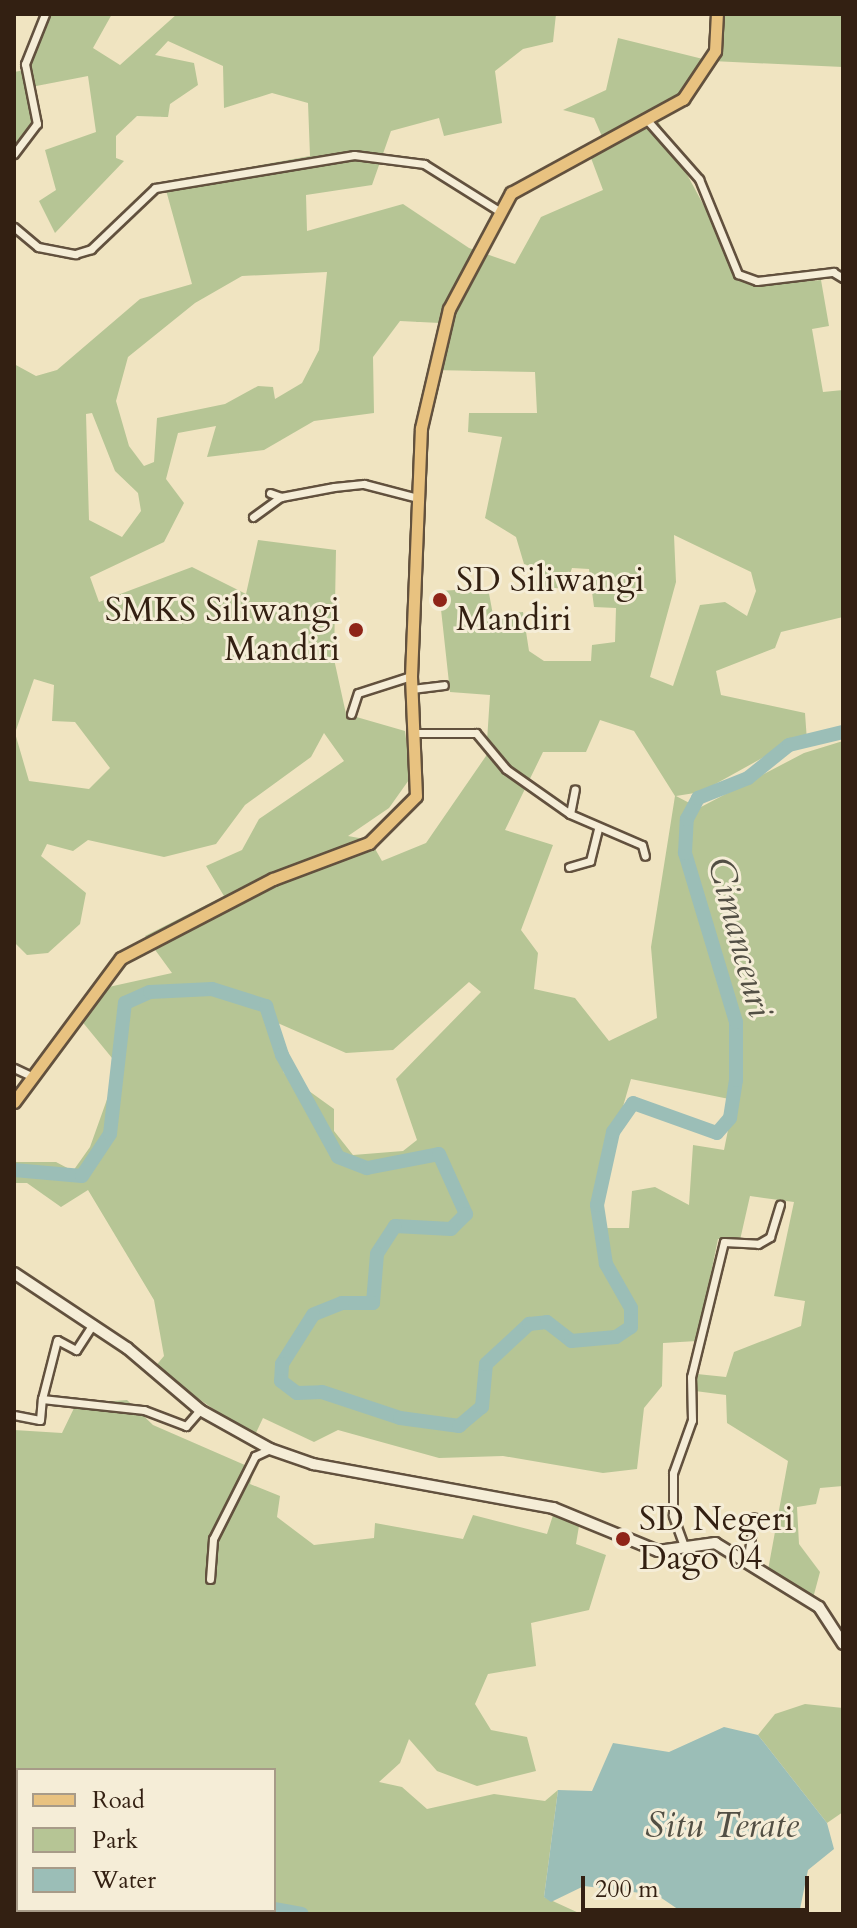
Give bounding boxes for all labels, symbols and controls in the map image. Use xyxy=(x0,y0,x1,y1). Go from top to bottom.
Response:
place label: SD Siliwangi Mandiri xyxy=(456,560,644,640)
place label: SMKS Siliwangi Mandiri xyxy=(105,590,340,670)
marker: SD Siliwangi Mandiri xyxy=(431,591,449,609)
marker: SMKS Siliwangi Mandiri xyxy=(347,621,365,639)
water label: Cimanceuri xyxy=(698,852,782,1022)
place label: SD Negeri Dago 04 xyxy=(639,1499,794,1578)
marker: SD Negeri Dago 04 xyxy=(614,1530,632,1548)
legend xyxy=(16,1768,276,1912)
text: Road xyxy=(92,1784,145,1817)
water label: Situ Terate xyxy=(645,1804,799,1848)
text: Park xyxy=(92,1824,138,1857)
scale bar xyxy=(585,1860,813,1910)
text: Water xyxy=(92,1864,156,1897)
text: 200 m xyxy=(595,1873,659,1906)

